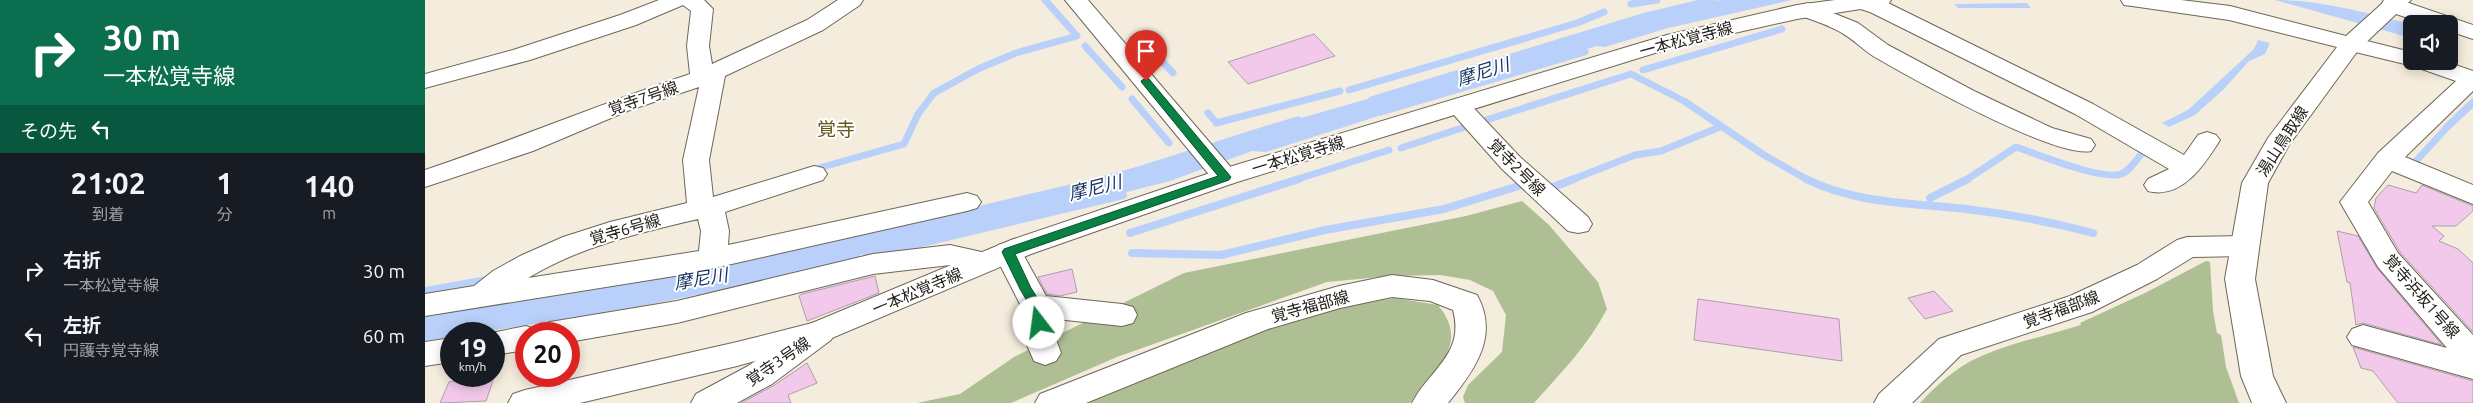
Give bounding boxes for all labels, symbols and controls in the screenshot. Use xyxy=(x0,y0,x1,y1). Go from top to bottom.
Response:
map controls xyxy=(2403,15,2458,70)
button: sound xyxy=(2403,15,2458,70)
text: 30 m xyxy=(103,17,181,57)
street label: 一本松覚寺線 xyxy=(1637,18,1735,60)
icon: right xyxy=(20,20,85,85)
pin xyxy=(1125,30,1167,81)
icon: arrive xyxy=(1132,37,1160,65)
water label: 摩尼川 xyxy=(1454,53,1513,89)
text: 一本松覚寺線 xyxy=(103,63,235,88)
street label: 覚寺7号線 xyxy=(606,78,680,118)
street label: 湯山鳥取線 xyxy=(2253,103,2311,179)
icon: left xyxy=(87,115,115,143)
district label: 覚寺 xyxy=(817,118,855,140)
text: その先 xyxy=(20,120,77,142)
street label: 一本松覚寺線 xyxy=(1249,132,1347,178)
street label: 覚寺2号線 xyxy=(1485,135,1549,199)
text: 21:02 xyxy=(71,166,146,200)
text: 1 xyxy=(216,166,233,200)
text: 140 xyxy=(304,169,354,203)
water label: 摩尼川 xyxy=(1066,170,1125,203)
text: m xyxy=(322,204,336,222)
text: 到着 xyxy=(92,205,124,223)
text: 分 xyxy=(217,205,233,223)
street label: 覚寺6号線 xyxy=(587,210,663,248)
text: 右折 xyxy=(63,249,101,271)
street label: 覚寺浜坂1号線 xyxy=(2381,250,2463,342)
icon: right xyxy=(20,257,48,285)
text: 30 m xyxy=(363,260,405,282)
water label: 摩尼川 xyxy=(673,264,731,292)
street label: 一本松覚寺線 xyxy=(869,264,965,318)
text: 一本松覚寺線 xyxy=(63,276,159,294)
street label: 覚寺福部線 xyxy=(1269,287,1351,325)
street label: 覚寺福部線 xyxy=(2020,287,2102,331)
position arrow xyxy=(1012,296,1064,348)
text: 左折 xyxy=(63,314,101,336)
icon: left xyxy=(20,322,48,350)
speed limit sign: 20 xyxy=(515,322,580,387)
text: 60 m xyxy=(363,325,405,347)
street label: 覚寺3号線 xyxy=(743,333,813,389)
text: 19 xyxy=(458,334,487,362)
text: 円護寺覚寺線 xyxy=(63,341,159,359)
text: km/h xyxy=(459,360,486,373)

